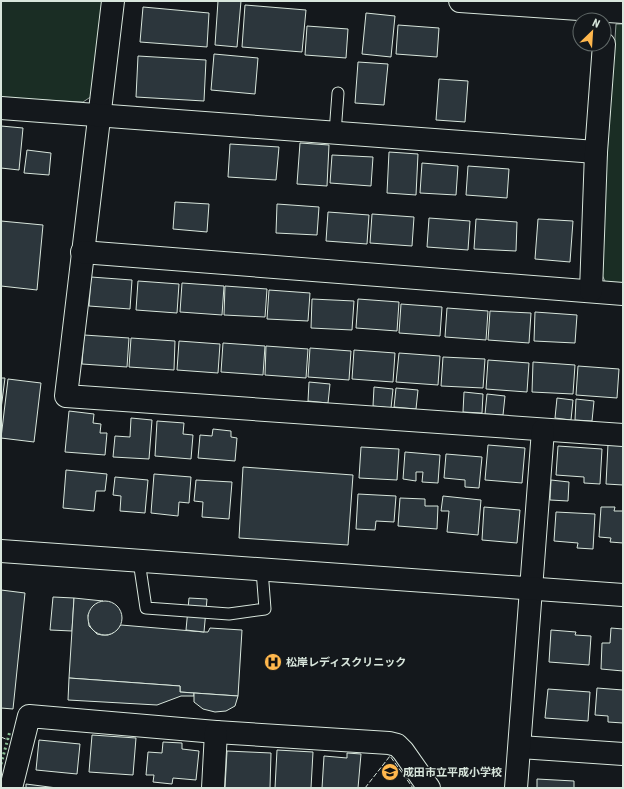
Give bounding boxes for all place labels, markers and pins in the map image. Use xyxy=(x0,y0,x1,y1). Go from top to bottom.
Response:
hospital icon: 松岸レディスクリニック xyxy=(263,652,283,672)
place label: 松岸レディスクリニック xyxy=(286,656,406,669)
school or university icon: 成田市立平成小学校 xyxy=(380,762,400,782)
place label: 成田市立平成小学校 xyxy=(403,766,502,779)

